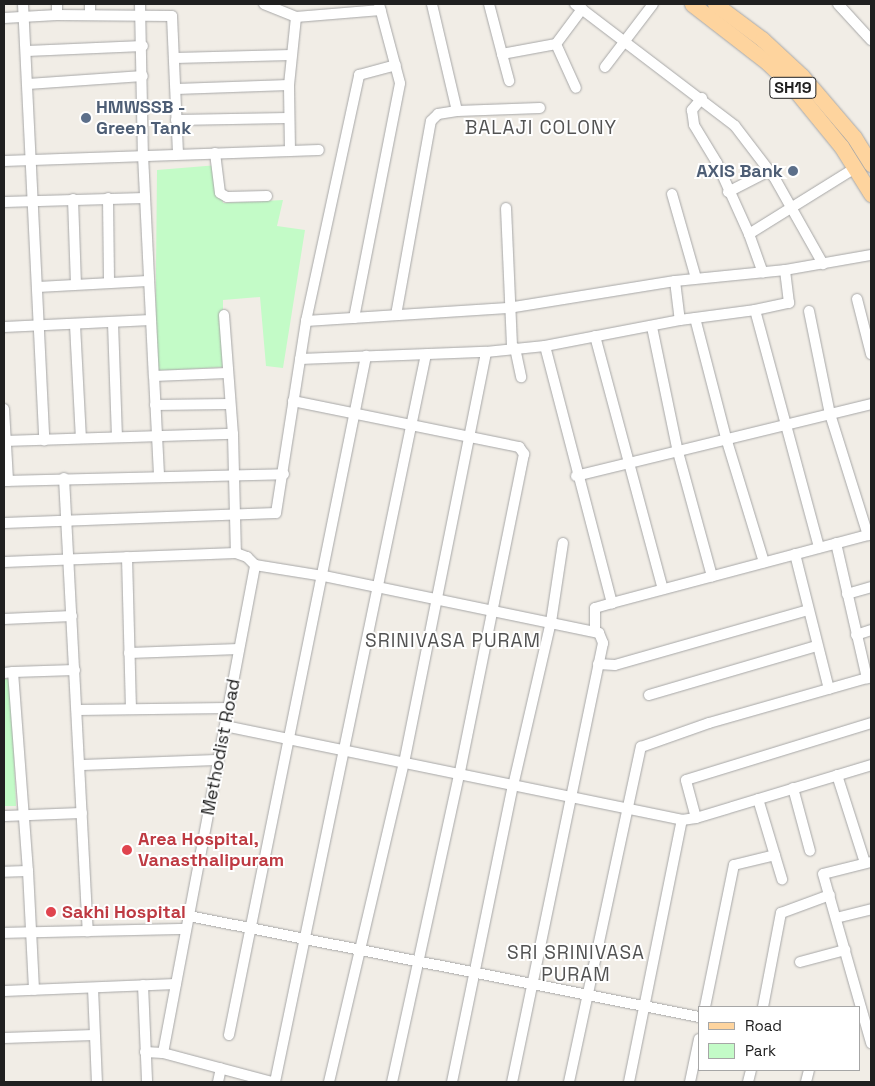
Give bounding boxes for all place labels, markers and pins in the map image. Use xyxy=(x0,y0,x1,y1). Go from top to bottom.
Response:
place label: HMWSSB - Green Tank xyxy=(96,97,192,140)
marker: HMWSSB - Green Tank xyxy=(80,112,92,124)
place label: AXIS Bank xyxy=(696,160,783,182)
marker: AXIS Bank xyxy=(787,165,799,177)
place label: Area Hospital, Vanasthalipuram xyxy=(138,829,284,872)
marker: Area Hospital, Vanasthalipuram xyxy=(120,843,134,857)
place label: Sakhi Hospital xyxy=(62,901,186,923)
marker: Sakhi Hospital xyxy=(44,905,58,919)

